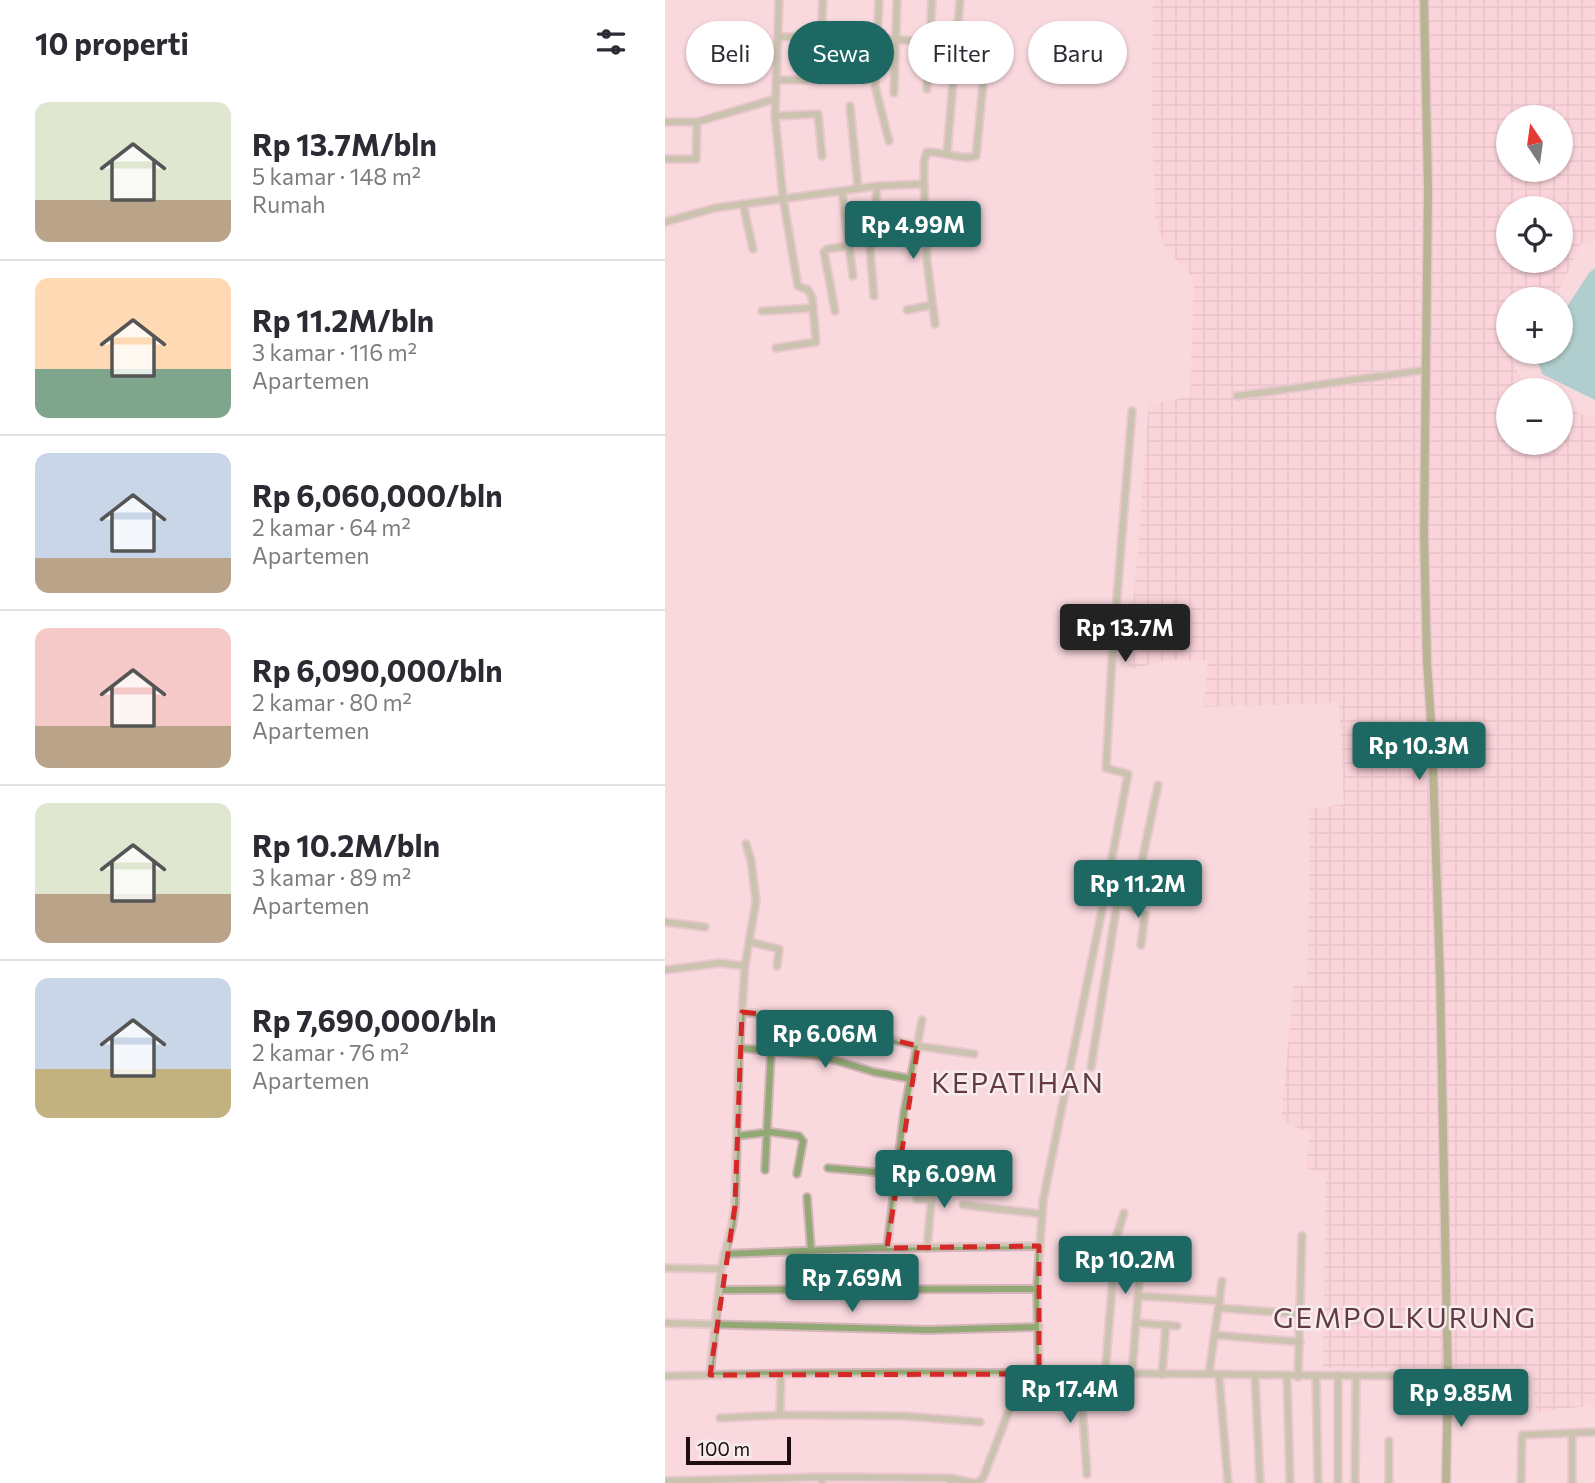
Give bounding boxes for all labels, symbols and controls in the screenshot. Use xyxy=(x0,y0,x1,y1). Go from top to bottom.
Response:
chip: Beli xyxy=(686,21,774,84)
chip: Sewa xyxy=(788,21,894,84)
chip: Filter xyxy=(908,21,1014,84)
chip: Baru xyxy=(1028,21,1127,84)
icon: filters xyxy=(592,23,630,61)
text: 10 properti xyxy=(35,24,189,61)
north arrow xyxy=(1496,105,1573,182)
map controls xyxy=(1496,105,1573,455)
text: Rp 13.7M/bln xyxy=(252,125,437,162)
icon: home xyxy=(91,130,175,214)
text: 5 kamar · 148 m² xyxy=(252,162,421,190)
text: Rumah xyxy=(252,190,325,218)
button: locate xyxy=(1496,196,1573,273)
pin: Rp 4.99M xyxy=(841,202,985,261)
text: Rp 4.99M xyxy=(861,210,965,238)
button: + xyxy=(1496,287,1573,364)
text: Rp 11.2M/bln xyxy=(252,301,434,338)
icon: home xyxy=(91,306,175,390)
text: 3 kamar · 116 m² xyxy=(252,338,417,366)
text: Apartemen xyxy=(252,366,369,394)
button: − xyxy=(1496,378,1573,455)
text: Rp 6,060,000/bln xyxy=(252,476,503,513)
icon: home xyxy=(91,481,175,565)
text: 2 kamar · 64 m² xyxy=(252,513,411,541)
text: Apartemen xyxy=(252,541,369,569)
pin: Rp 13.7M xyxy=(1053,604,1197,664)
text: Rp 13.7M xyxy=(1076,613,1174,641)
text: Rp 6,090,000/bln xyxy=(252,651,503,688)
icon: home xyxy=(91,656,175,740)
text: 2 kamar · 80 m² xyxy=(252,688,412,716)
text: Apartemen xyxy=(252,716,369,744)
pin: Rp 10.3M xyxy=(1347,722,1491,782)
text: Rp 10.3M xyxy=(1369,731,1469,759)
text: Rp 10.2M/bln xyxy=(252,826,440,863)
icon: home xyxy=(91,831,175,915)
pin: Rp 11.2M xyxy=(1066,860,1210,920)
text: 3 kamar · 89 m² xyxy=(252,863,411,891)
text: Rp 11.2M xyxy=(1090,869,1186,897)
text: Apartemen xyxy=(252,891,369,919)
text: Rp 7,690,000/bln xyxy=(252,1001,497,1038)
icon: home xyxy=(91,1006,175,1090)
pin: Rp 6.06M xyxy=(753,1010,897,1070)
text: Rp 6.06M xyxy=(772,1019,878,1047)
text: 2 kamar · 76 m² xyxy=(252,1038,409,1066)
district label: KEPATIHAN xyxy=(931,1065,1105,1099)
text: Apartemen xyxy=(252,1066,369,1094)
pin: Rp 6.09M xyxy=(872,1150,1016,1210)
text: Rp 6.09M xyxy=(891,1159,997,1187)
pin: Rp 10.2M xyxy=(1053,1236,1197,1296)
text: Rp 10.2M xyxy=(1075,1245,1175,1273)
pin: Rp 7.69M xyxy=(780,1254,924,1314)
text: Rp 7.69M xyxy=(802,1263,902,1291)
district label: GEMPOLKURUNG xyxy=(1273,1300,1537,1334)
pin: Rp 17.4M xyxy=(998,1366,1142,1425)
pin: Rp 9.85M xyxy=(1389,1370,1533,1429)
text: Rp 17.4M xyxy=(1021,1374,1119,1402)
text: Rp 9.85M xyxy=(1409,1378,1513,1406)
scale bar xyxy=(686,1434,791,1466)
text: 100 m xyxy=(697,1437,750,1460)

